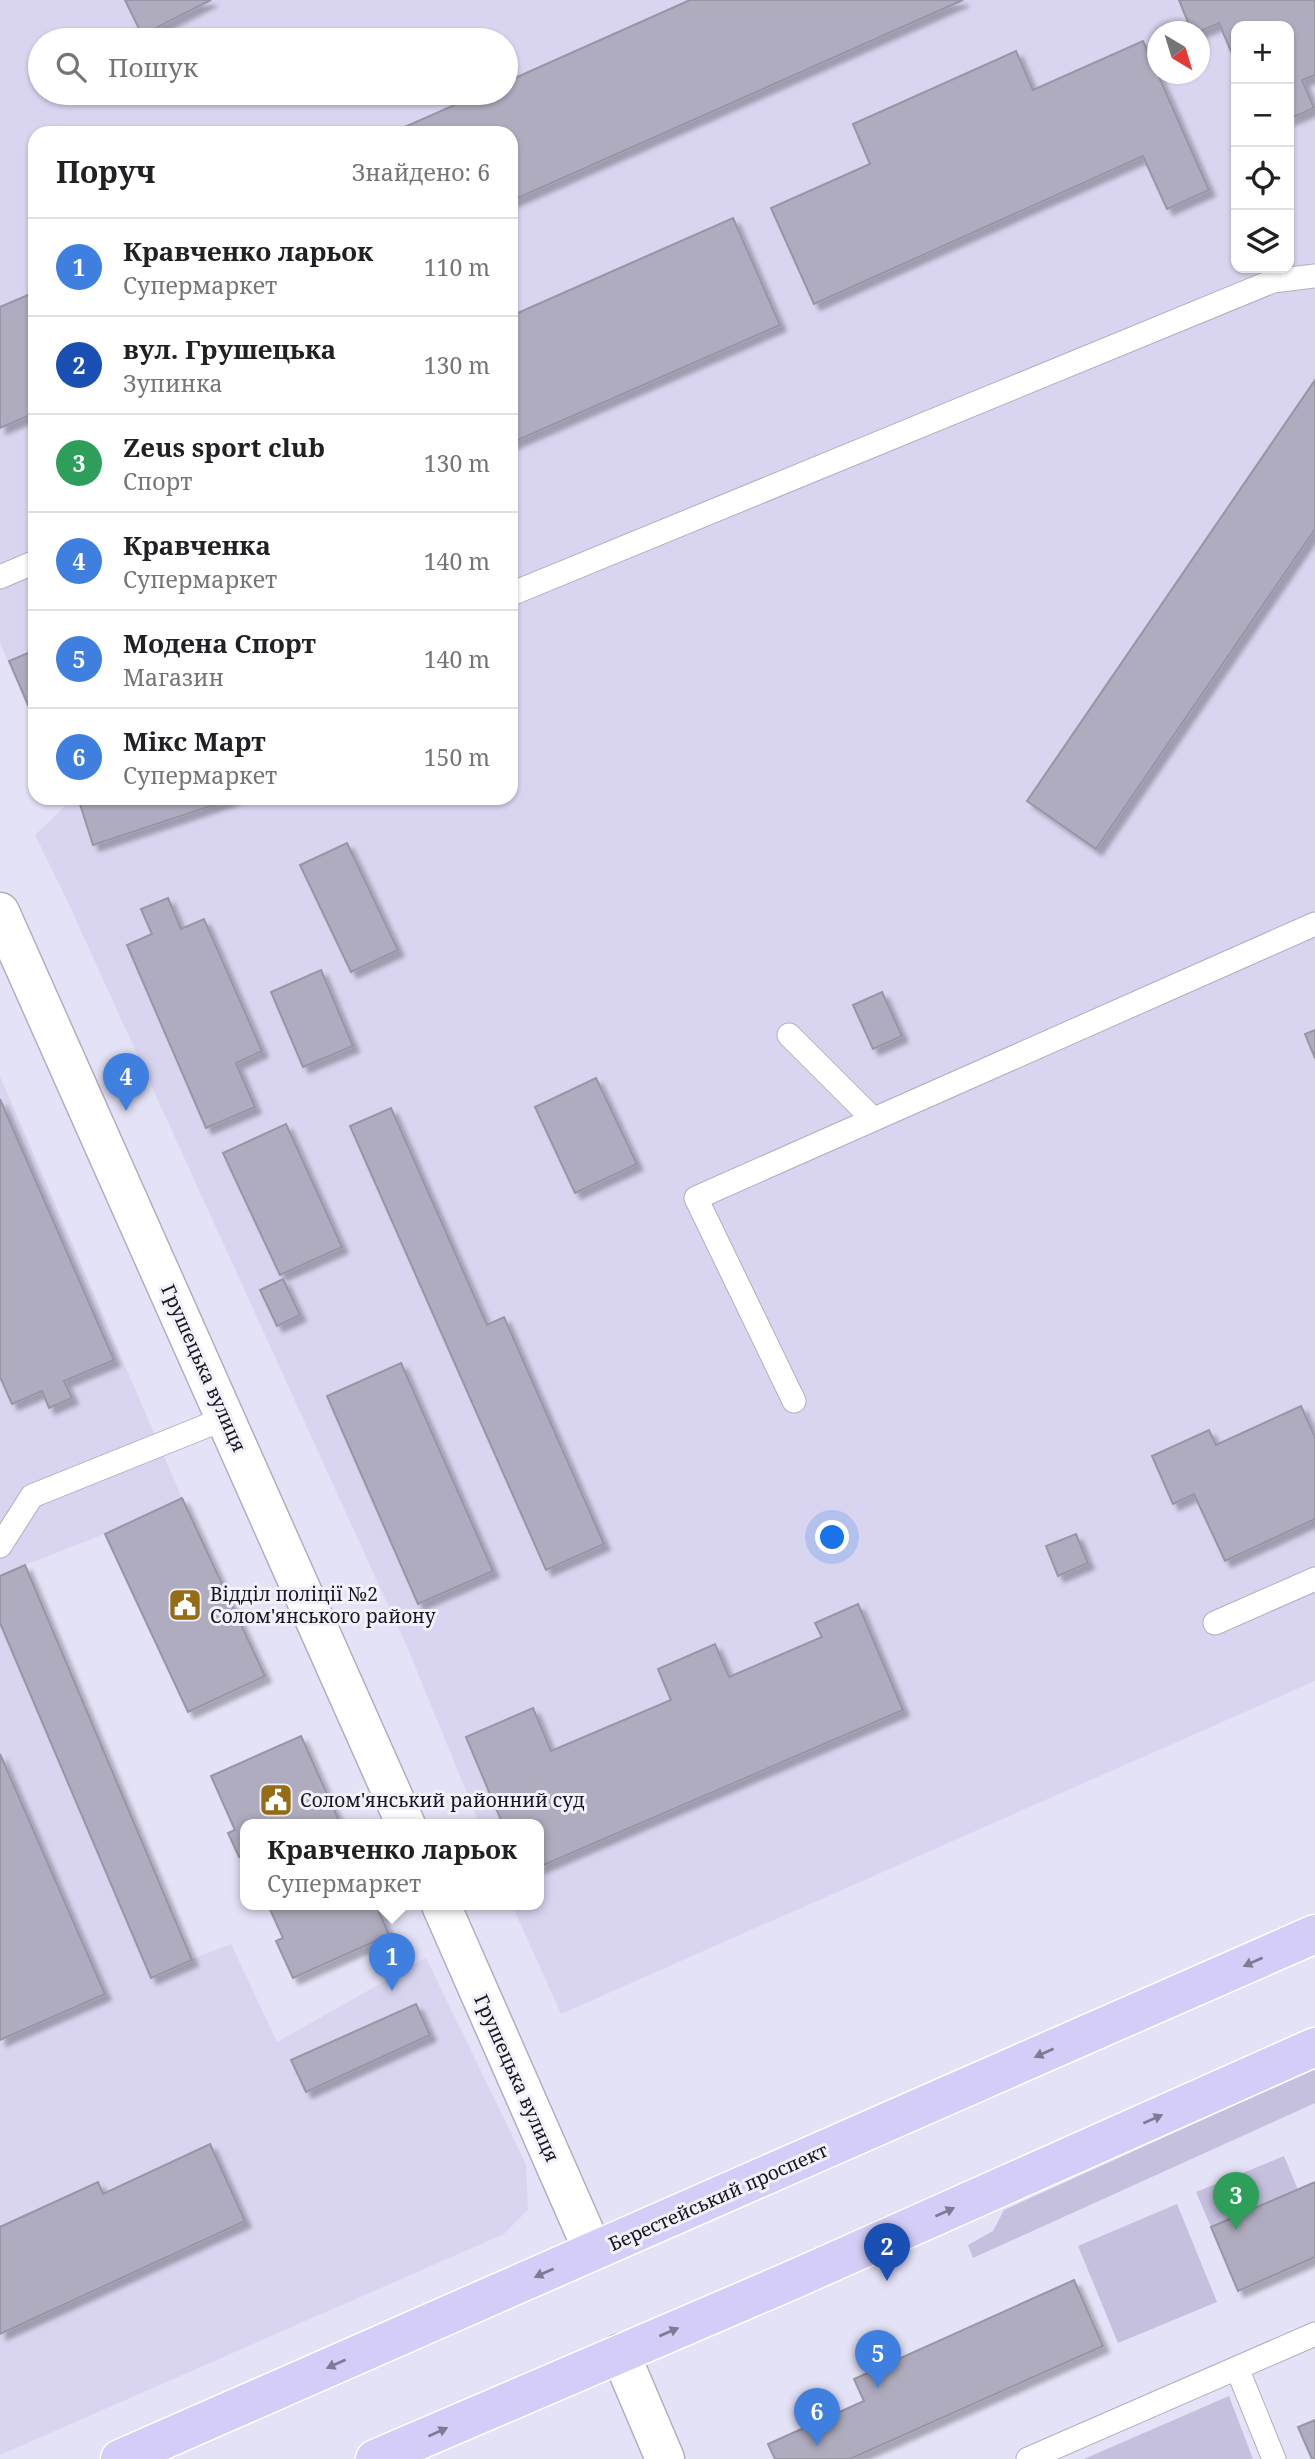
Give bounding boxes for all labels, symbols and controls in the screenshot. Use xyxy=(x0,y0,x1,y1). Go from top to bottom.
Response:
north arrow xyxy=(1147,21,1210,84)
map controls xyxy=(1231,21,1294,273)
button: + xyxy=(1231,21,1294,84)
search box xyxy=(28,28,518,105)
icon: search xyxy=(52,48,90,86)
text: Пошук xyxy=(108,49,198,85)
button: − xyxy=(1231,84,1294,147)
button: locate xyxy=(1231,147,1294,210)
text: Поруч xyxy=(56,151,156,192)
text: Знайдено: 6 xyxy=(352,156,490,188)
button: layers xyxy=(1231,210,1294,273)
text: Кравченко ларьок xyxy=(123,233,373,269)
text: 1 xyxy=(73,251,86,283)
text: 110 m xyxy=(424,251,490,283)
text: Супермаркет xyxy=(123,269,277,301)
text: вул. Грушецька xyxy=(123,331,336,367)
text: 2 xyxy=(73,349,86,381)
text: 130 m xyxy=(424,349,490,381)
text: Зупинка xyxy=(123,367,223,399)
text: Zeus sport club xyxy=(123,429,325,465)
text: 3 xyxy=(73,447,86,479)
text: 130 m xyxy=(424,447,490,479)
text: Спорт xyxy=(123,465,192,497)
text: Кравченка xyxy=(123,527,271,563)
text: 4 xyxy=(73,545,86,577)
text: 140 m xyxy=(424,545,490,577)
text: Супермаркет xyxy=(123,563,277,595)
text: Модена Спорт xyxy=(123,625,316,661)
text: 5 xyxy=(73,643,86,675)
text: 140 m xyxy=(424,643,490,675)
text: Магазин xyxy=(123,661,224,693)
text: Мікс Март xyxy=(123,723,266,759)
text: 6 xyxy=(73,741,86,773)
text: 150 m xyxy=(424,741,490,773)
text: Супермаркет xyxy=(123,759,277,791)
pin: 4 xyxy=(103,1053,149,1111)
street label: Грушецька вулиця xyxy=(155,1280,253,1456)
your location xyxy=(815,1520,849,1554)
place label: Відділ поліції №2 Солом'янського району xyxy=(210,1581,436,1629)
public building icon: Відділ поліції №2 Солом'янського району xyxy=(166,1586,204,1624)
public building icon: Солом'янський районний суд xyxy=(257,1781,295,1819)
place label: Солом'янський районний суд xyxy=(300,1787,585,1813)
popup xyxy=(240,1819,544,1910)
text: Кравченко ларьок xyxy=(267,1831,517,1867)
text: Супермаркет xyxy=(267,1867,421,1899)
pin: 1 xyxy=(369,1933,415,1991)
one-way arrow xyxy=(1242,1957,1263,1968)
street label: Грушецька вулиця xyxy=(468,1990,566,2166)
one-way arrow xyxy=(1034,2047,1054,2059)
one-way arrow xyxy=(1142,2113,1163,2124)
street label: Берестейський проспект xyxy=(604,2137,832,2257)
pin: 3 xyxy=(1213,2172,1259,2230)
one-way arrow xyxy=(935,2206,955,2218)
pin: 2 xyxy=(864,2223,910,2281)
one-way arrow xyxy=(534,2268,555,2279)
one-way arrow xyxy=(659,2327,680,2338)
pin: 5 xyxy=(855,2330,901,2388)
one-way arrow xyxy=(326,2358,346,2370)
pin: 6 xyxy=(794,2388,840,2446)
one-way arrow xyxy=(427,2426,448,2437)

